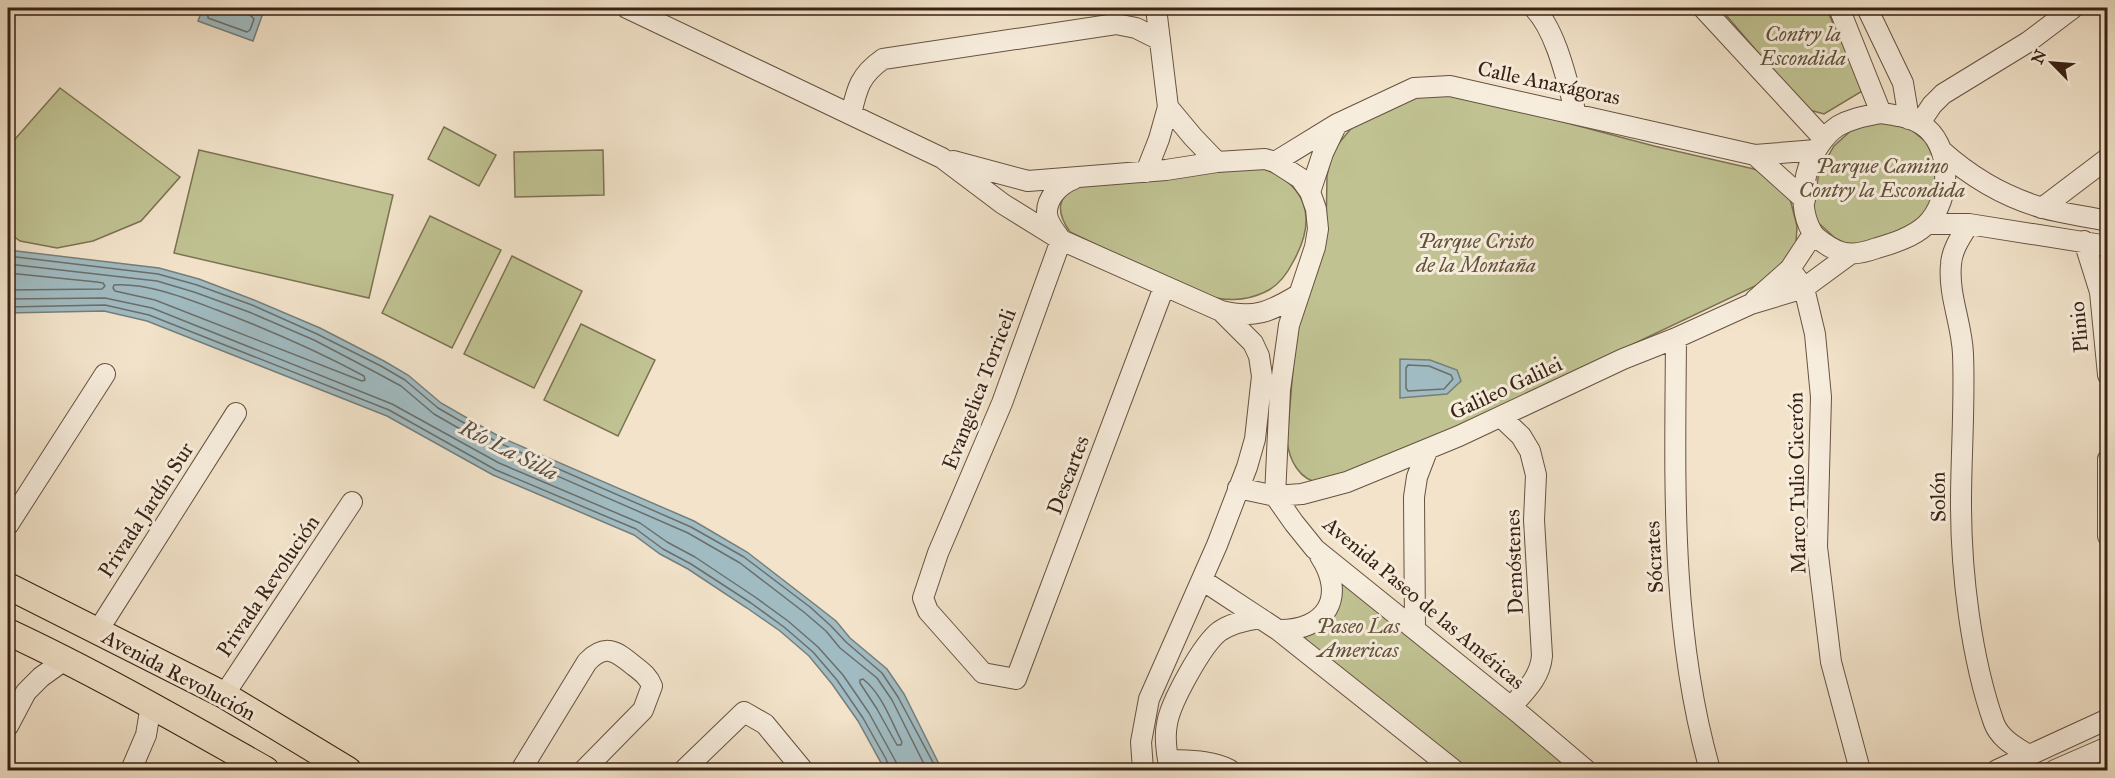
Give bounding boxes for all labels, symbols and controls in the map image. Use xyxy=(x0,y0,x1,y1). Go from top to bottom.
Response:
park label: Contry la Escondida xyxy=(1759,21,1846,71)
north arrow xyxy=(2022,33,2082,93)
text: N xyxy=(2027,46,2051,67)
street label: Calle Anaxágoras xyxy=(1475,55,1623,111)
park label: Parque Camino Contry la Escondida xyxy=(1799,153,1965,203)
park label: Parque Cristo de la Montaña xyxy=(1415,228,1536,278)
street label: Plinio xyxy=(2064,300,2094,354)
street label: Evangelica Torriceli xyxy=(936,304,1022,473)
street label: Galileo Galilei xyxy=(1446,351,1567,425)
street label: Marco Tulio Cicerón xyxy=(1782,392,1812,574)
water label: Río La Silla xyxy=(455,413,563,486)
street label: Descartes xyxy=(1041,432,1095,518)
street label: Privada Jardín Sur xyxy=(93,437,199,583)
street label: Solón xyxy=(1925,472,1951,522)
street label: Demóstenes xyxy=(1499,509,1529,615)
street label: Privada Revolución xyxy=(211,510,325,662)
street label: Avenida Paseo de las Américas xyxy=(1317,510,1530,695)
street label: Sócrates xyxy=(1639,520,1669,594)
park label: Paseo Las Americas xyxy=(1315,613,1401,663)
street label: Avenida Revolución xyxy=(97,623,260,726)

